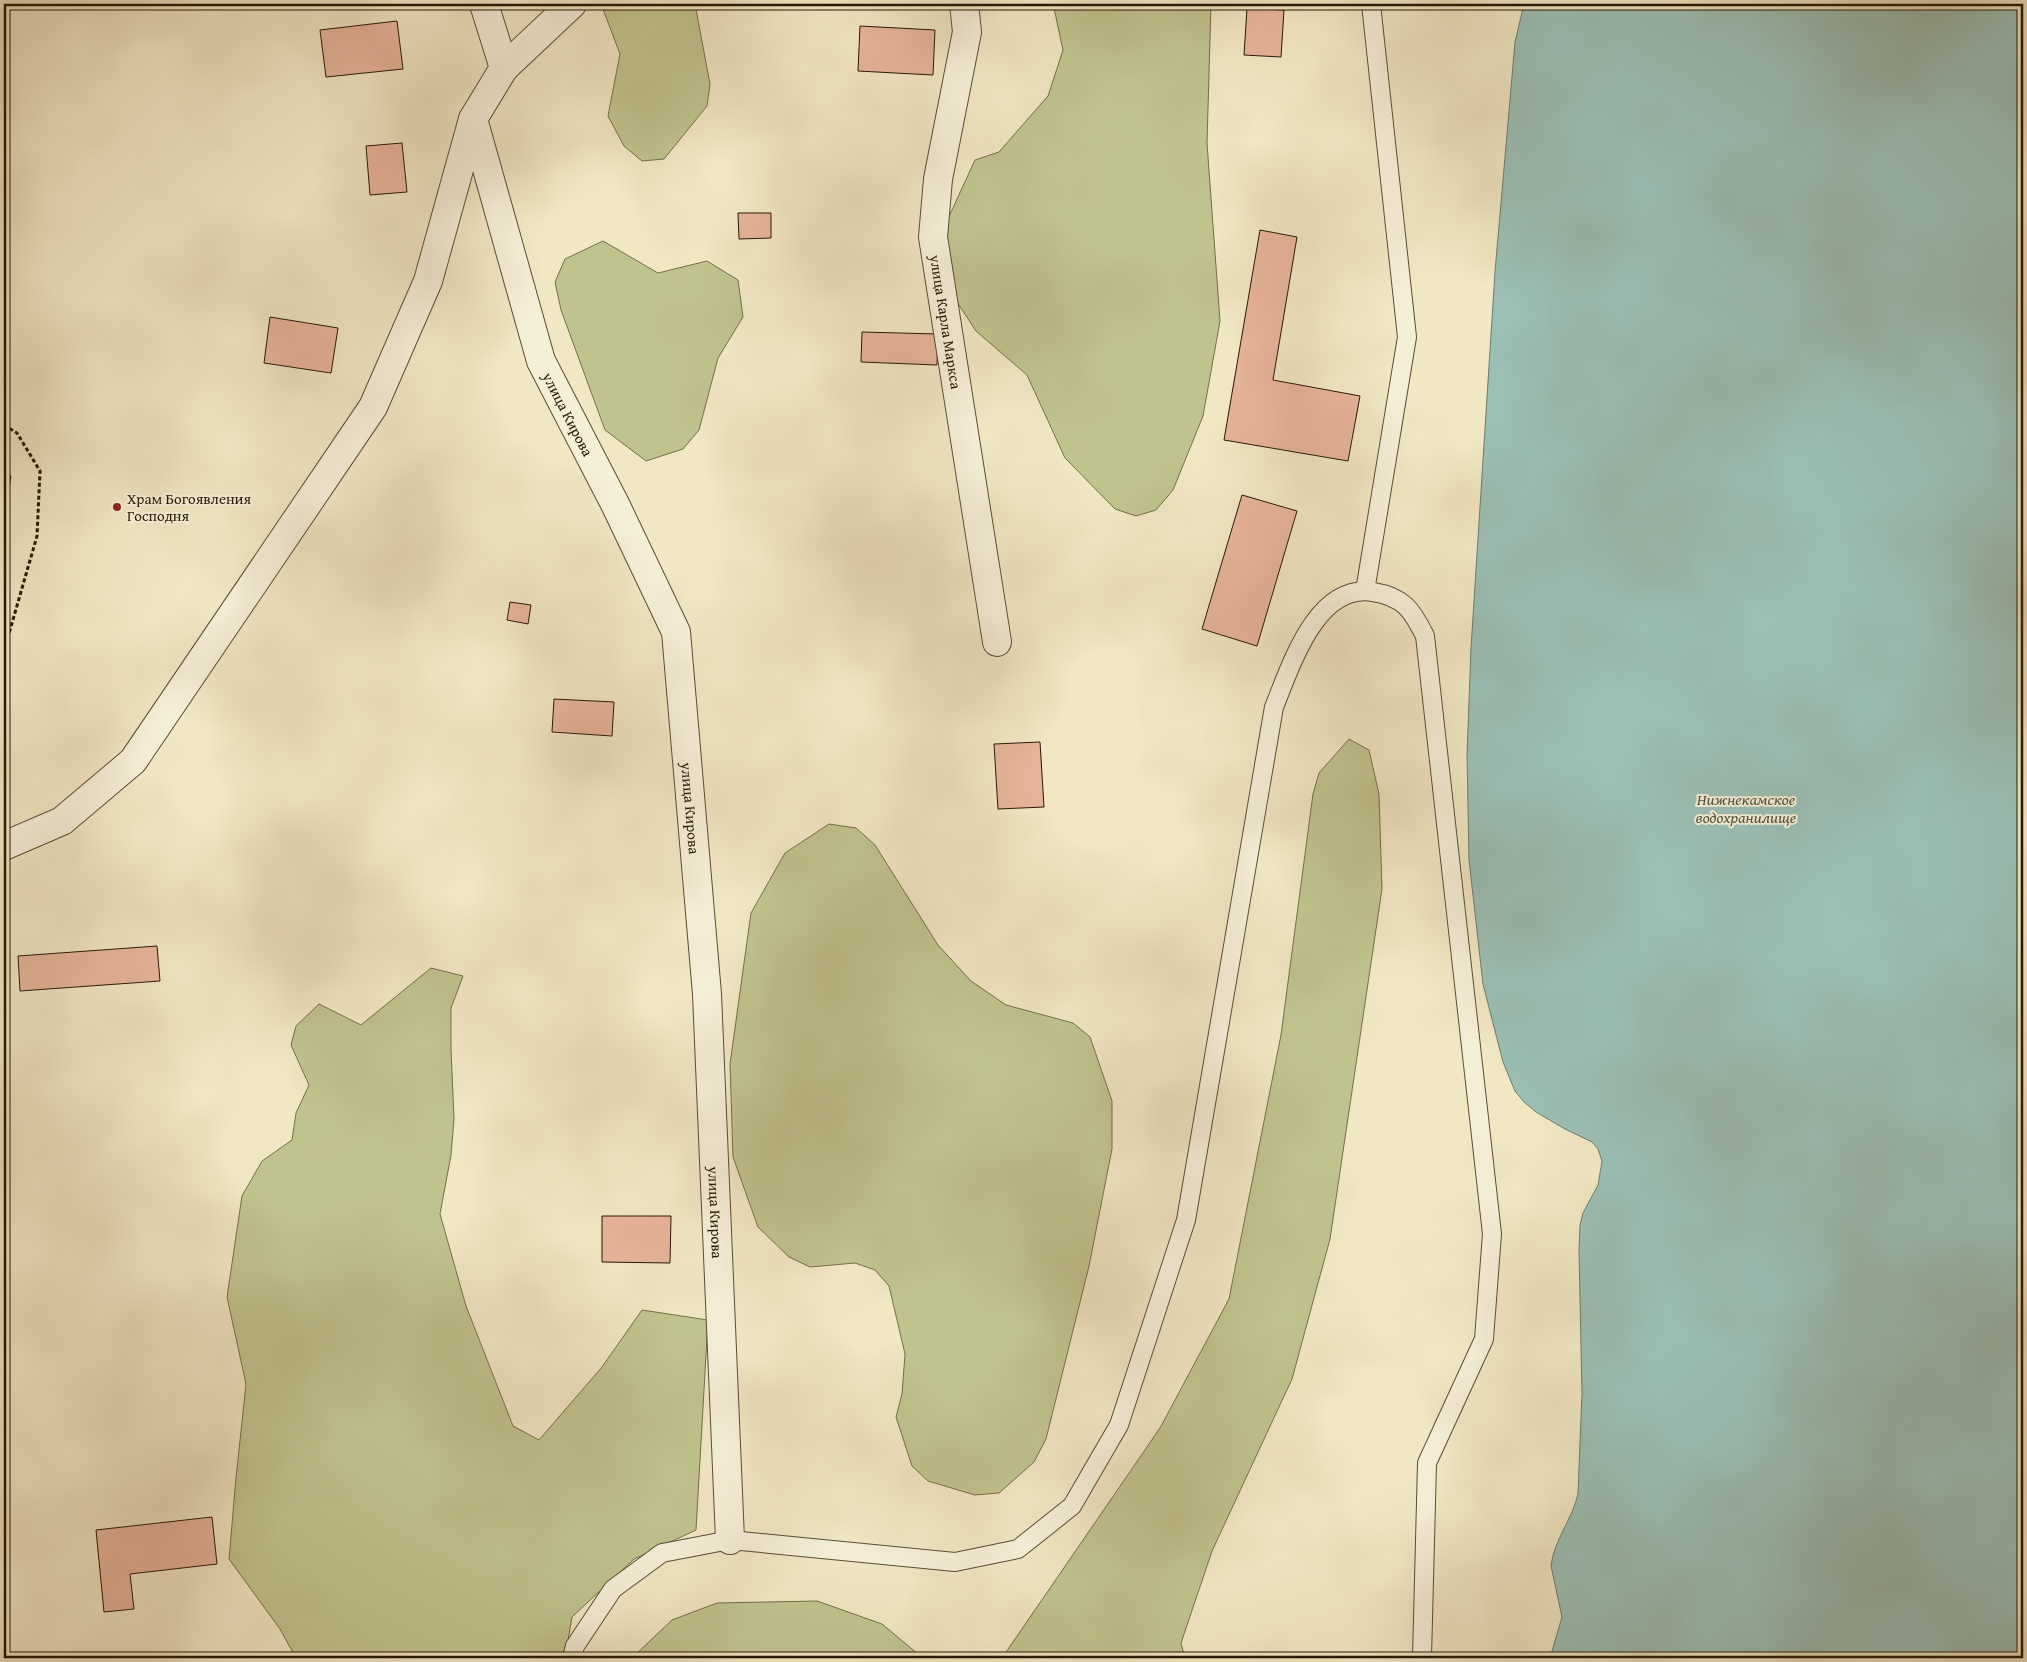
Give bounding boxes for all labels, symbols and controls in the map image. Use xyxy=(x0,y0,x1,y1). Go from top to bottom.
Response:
street label: улица Карла Маркса xyxy=(925,252,967,391)
street label: улица Кирова xyxy=(537,367,599,460)
place label: Храм Богоявления Господня xyxy=(127,488,252,526)
marker: Храм Богоявления Господня xyxy=(111,501,123,513)
street label: улица Кирова xyxy=(677,760,706,856)
water label: Нижнекамское водохранилище xyxy=(1696,787,1797,829)
street label: улица Кирова xyxy=(704,1165,729,1260)

